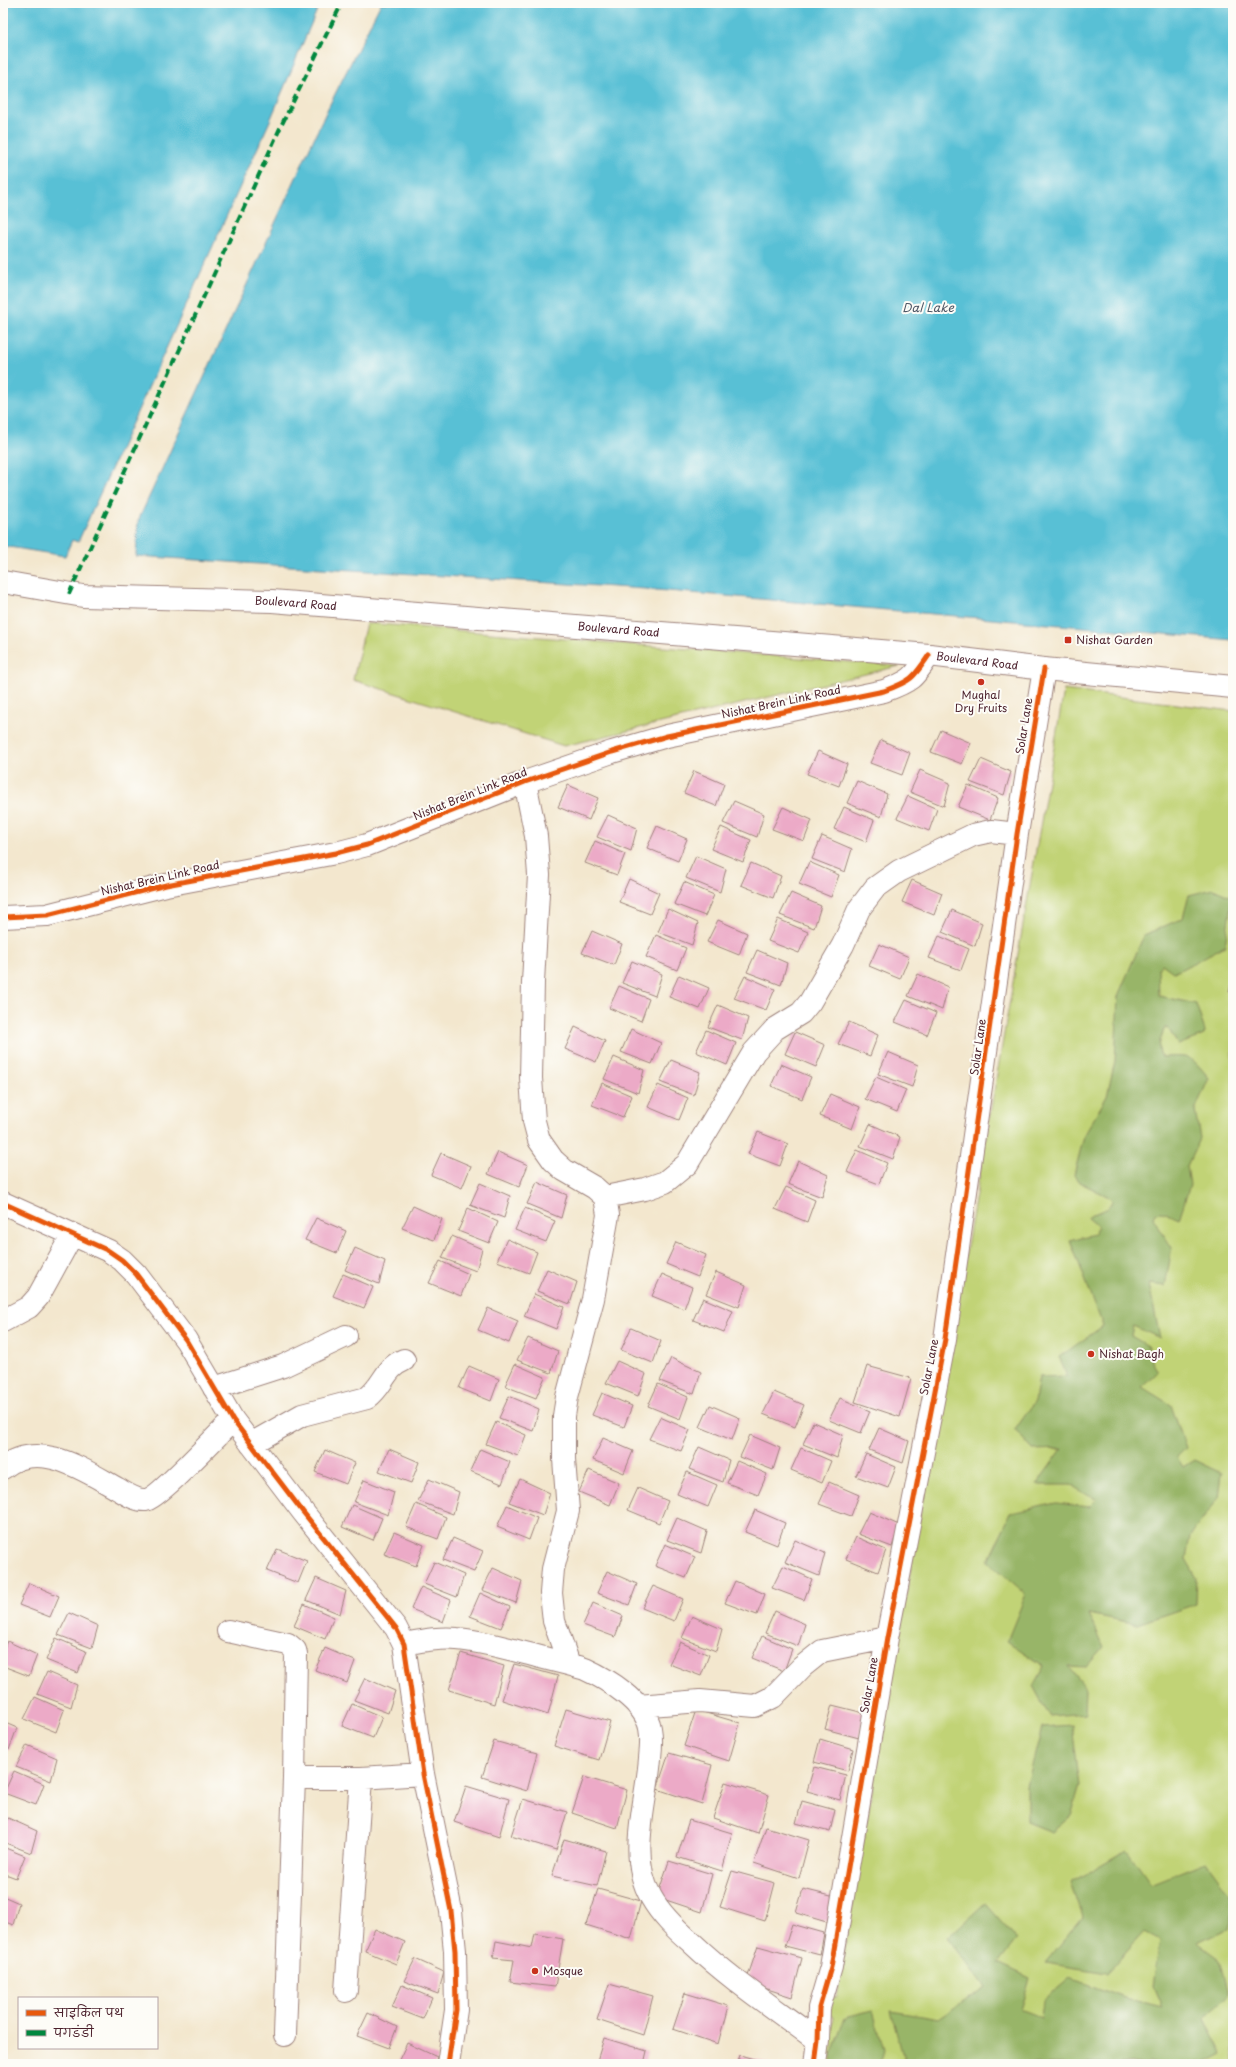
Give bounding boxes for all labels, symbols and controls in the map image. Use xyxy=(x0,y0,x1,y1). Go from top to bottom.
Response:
water label: Dal Lake xyxy=(902,298,954,316)
street label: Boulevard Road xyxy=(254,592,337,614)
street label: Boulevard Road xyxy=(577,617,660,641)
place label: Nishat Garden xyxy=(1076,631,1153,648)
marker: Nishat Garden xyxy=(1063,635,1073,645)
street label: Boulevard Road xyxy=(935,647,1019,674)
marker: Mughal Dry Fruits xyxy=(976,677,986,687)
street label: Nishat Brein Link Road xyxy=(720,681,842,722)
place label: Mughal Dry Fruits xyxy=(955,686,1007,716)
street label: Solar Lane xyxy=(1011,696,1036,755)
street label: Nishat Brein Link Road xyxy=(410,763,529,824)
street label: Nishat Brein Link Road xyxy=(99,856,221,899)
street label: Solar Lane xyxy=(965,1017,990,1076)
street label: Solar Lane xyxy=(915,1337,942,1397)
place label: Nishat Bagh xyxy=(1099,1345,1164,1362)
marker: Nishat Bagh xyxy=(1086,1349,1096,1359)
street label: Solar Lane xyxy=(855,1655,882,1714)
place label: Mosque xyxy=(543,1962,583,1979)
marker: Mosque xyxy=(530,1966,540,1976)
legend xyxy=(18,1997,158,2049)
text: साइकिल पथ xyxy=(53,2003,125,2021)
text: पगडंडी xyxy=(53,2023,95,2041)

